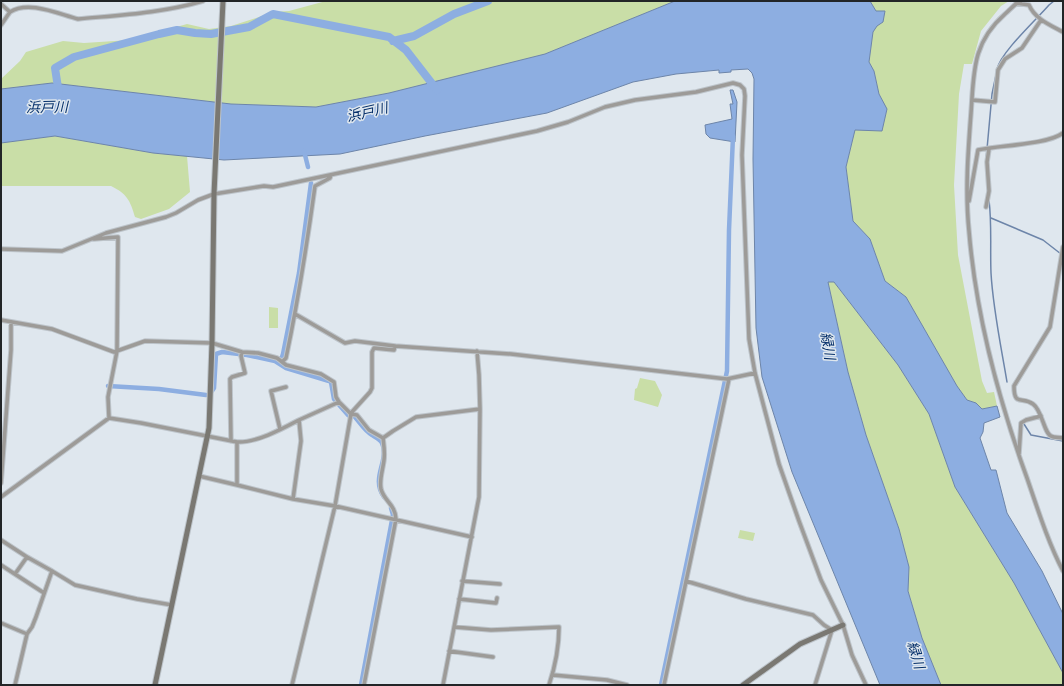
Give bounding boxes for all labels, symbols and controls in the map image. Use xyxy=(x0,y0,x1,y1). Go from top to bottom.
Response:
water label: 浜戸川 xyxy=(26,99,70,115)
water label: 浜戸川 xyxy=(345,99,391,125)
water label: 緑川 xyxy=(818,331,839,363)
water label: 緑川 xyxy=(904,639,928,673)

